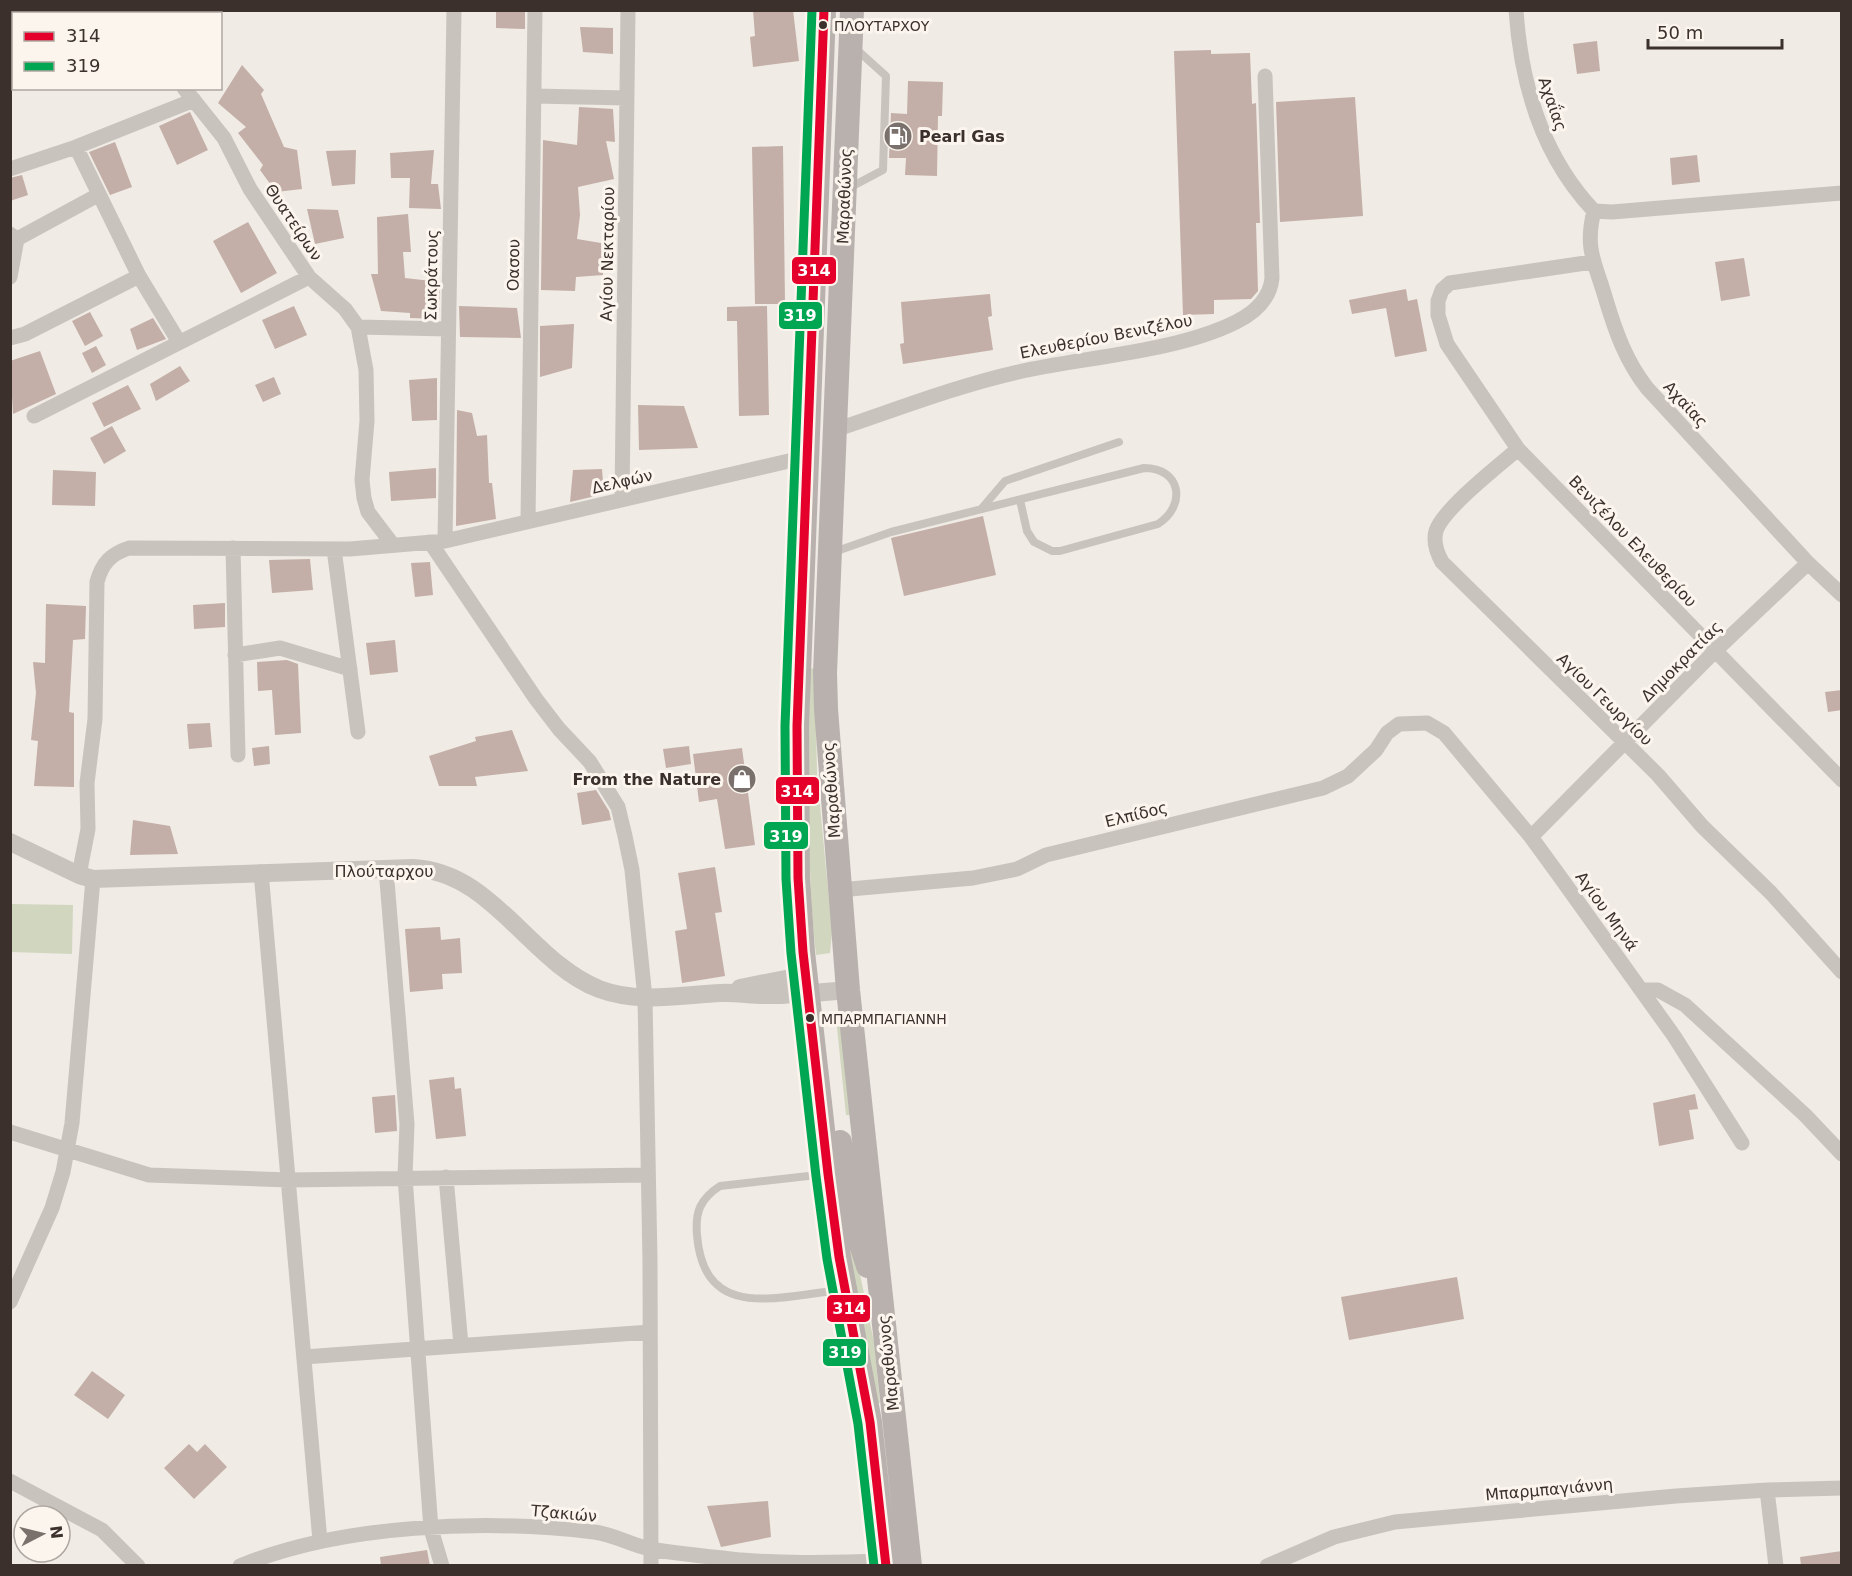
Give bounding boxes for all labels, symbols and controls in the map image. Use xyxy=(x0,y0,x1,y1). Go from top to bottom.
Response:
legend xyxy=(12,12,222,90)
scale bar xyxy=(1648,12,1782,50)
place label: ΠΛΟΥΤΑΡΧΟΥ xyxy=(834,18,930,34)
marker: ΠΛΟΥΤΑΡΧΟΥ xyxy=(817,19,829,31)
text: 50 m xyxy=(1657,22,1703,43)
text: 314 xyxy=(66,25,100,46)
text: 319 xyxy=(66,55,100,76)
street label: Αχαΐας xyxy=(1534,74,1572,134)
fuel station icon: Pearl Gas xyxy=(882,120,914,152)
place label: Pearl Gas xyxy=(919,127,1005,146)
street label: Μαραθώνος xyxy=(833,148,856,244)
street label: Θυατείρων xyxy=(261,180,326,264)
street label: Αγίου Νεκταρίου xyxy=(597,186,618,322)
street label: Σωκράτους xyxy=(421,229,442,321)
street label: Οασου xyxy=(504,239,523,291)
line badge: 314 xyxy=(791,256,837,285)
text: 314 xyxy=(797,261,831,280)
line badge: 319 xyxy=(778,301,823,330)
text: 319 xyxy=(783,306,817,325)
street label: Ελευθερίου Βενιζέλου xyxy=(1018,310,1194,363)
street label: Αχαϊας xyxy=(1660,377,1712,431)
street label: Δελφών xyxy=(590,465,654,498)
street label: Βενιζέλου Ελευθερίου xyxy=(1565,472,1700,611)
street label: Δημοκρατίας xyxy=(1637,617,1726,706)
street label: Αγίου Γεωργίου xyxy=(1553,649,1656,750)
street label: Μαραθώνος xyxy=(819,741,844,839)
shop icon: From the Nature xyxy=(726,763,758,795)
place label: From the Nature xyxy=(573,770,721,789)
line badge: 314 xyxy=(775,776,820,805)
text: 314 xyxy=(780,782,814,801)
street label: Ελπίδος xyxy=(1103,798,1169,831)
line badge: 319 xyxy=(763,821,809,850)
text: 319 xyxy=(769,827,803,846)
street label: Πλούταρχου xyxy=(334,862,434,881)
street label: Αγίου Μηνά xyxy=(1571,868,1642,955)
place label: ΜΠΑΡΜΠΑΓΙΑΝΝΗ xyxy=(821,1011,947,1027)
marker: ΜΠΑΡΜΠΑΓΙΑΝΝΗ xyxy=(804,1012,816,1024)
line badge: 314 xyxy=(826,1294,871,1323)
text: 314 xyxy=(832,1299,866,1318)
street label: Μαραθώνος xyxy=(874,1314,903,1412)
line badge: 319 xyxy=(822,1338,867,1367)
text: 319 xyxy=(828,1343,862,1362)
street label: Μπαρμπαγιάννη xyxy=(1484,1474,1614,1505)
street label: Τζακιών xyxy=(529,1501,598,1526)
north arrow xyxy=(12,1504,72,1564)
text: N xyxy=(46,1524,67,1540)

